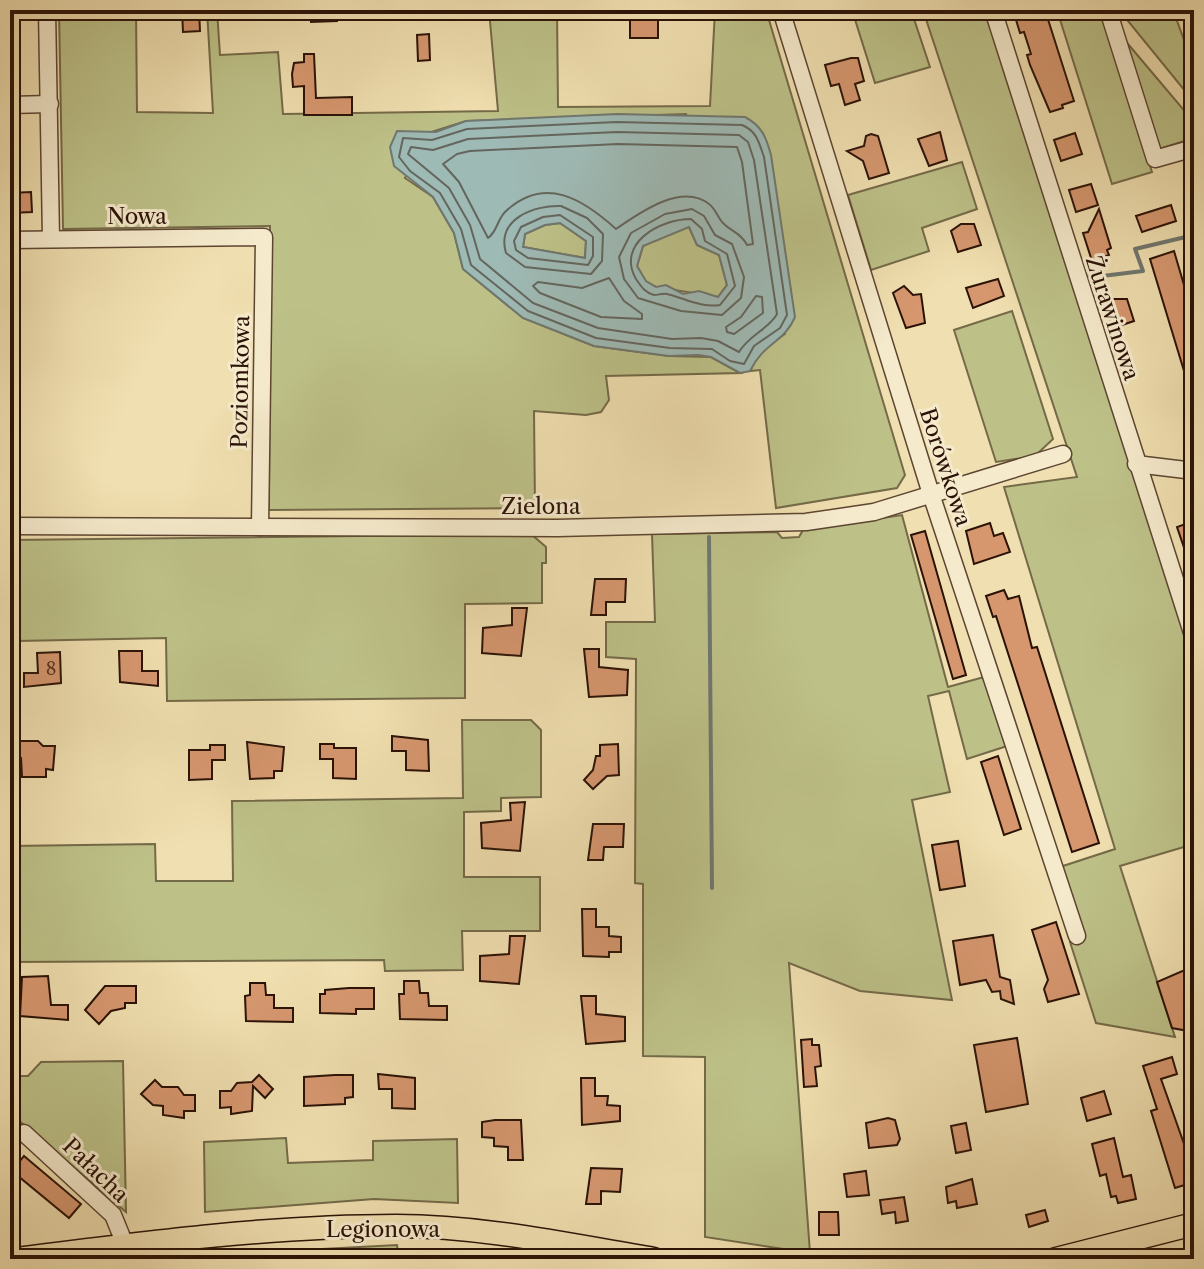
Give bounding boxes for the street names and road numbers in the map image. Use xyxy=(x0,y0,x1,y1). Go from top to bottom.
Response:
street label: Nowa xyxy=(107,203,167,230)
street label: Żurawinowa xyxy=(1080,253,1145,384)
street label: Poziomkowa xyxy=(226,315,255,449)
street label: Borówkowa xyxy=(914,405,977,530)
street label: Zielona xyxy=(501,493,581,520)
street label: Pałacha xyxy=(57,1133,134,1208)
street label: Legionowa xyxy=(326,1216,441,1243)

